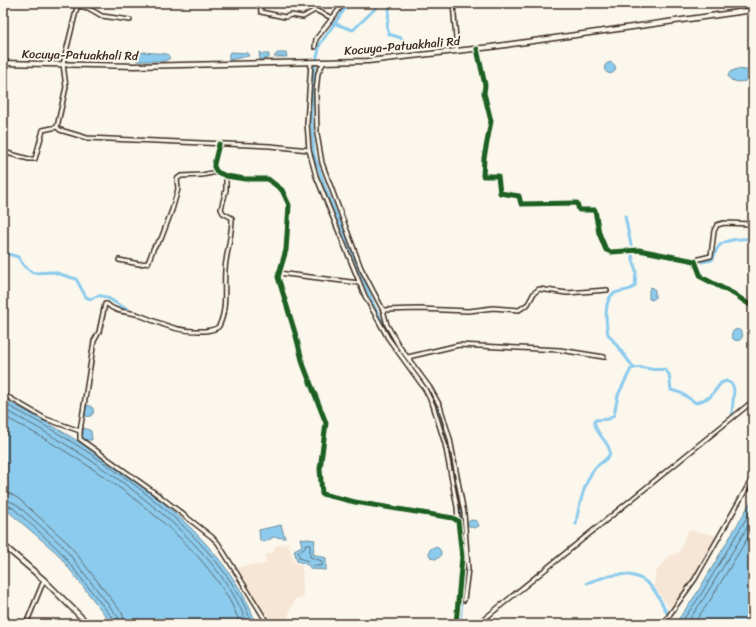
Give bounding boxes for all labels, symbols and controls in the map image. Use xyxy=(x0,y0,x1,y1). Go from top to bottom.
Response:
street label: Kocuya-Patuakhali Rd xyxy=(343,30,463,62)
street label: Kocuya-Patuakhali Rd xyxy=(22,43,140,67)

